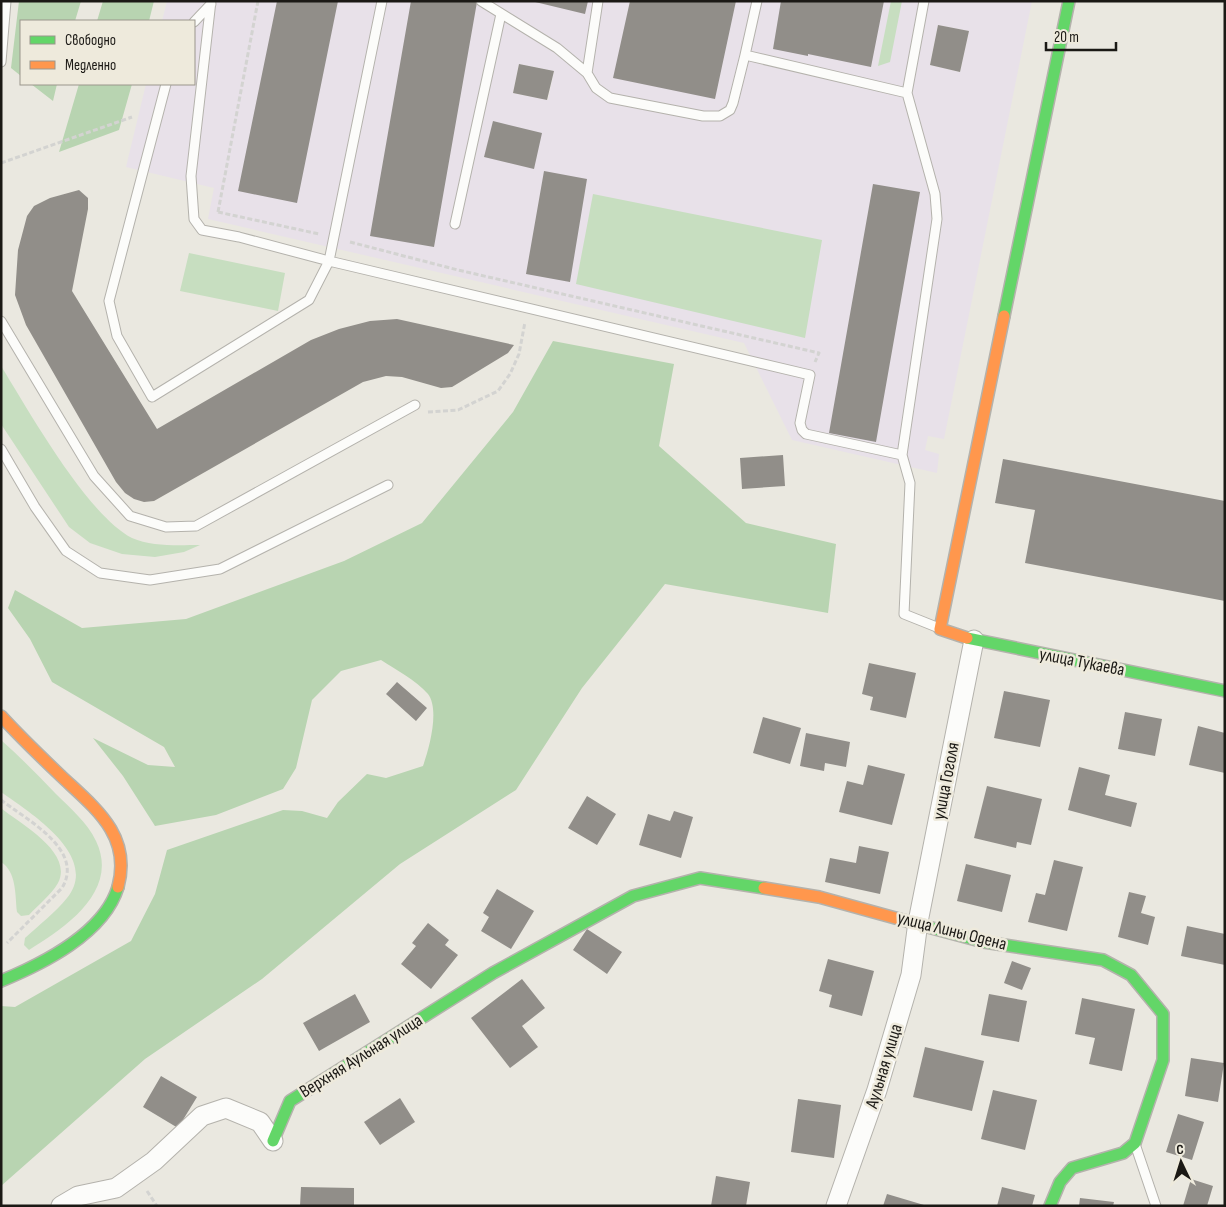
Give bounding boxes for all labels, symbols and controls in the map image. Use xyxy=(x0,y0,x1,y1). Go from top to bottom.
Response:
legend xyxy=(20,20,195,85)
scale bar xyxy=(1046,20,1116,52)
text: 20 m xyxy=(1054,28,1079,47)
text: Свободно xyxy=(65,31,116,50)
text: Медленно xyxy=(65,56,116,75)
street label: улица Тукаева xyxy=(1038,643,1127,681)
street label: улица Гоголя xyxy=(928,741,964,821)
street label: улица Лины Одена xyxy=(895,907,1009,955)
street label: Верхняя Аульная улица xyxy=(296,1010,426,1102)
street label: Аульная улица xyxy=(861,1021,907,1112)
north arrow xyxy=(1156,1137,1206,1187)
text: С xyxy=(1176,1141,1184,1158)

